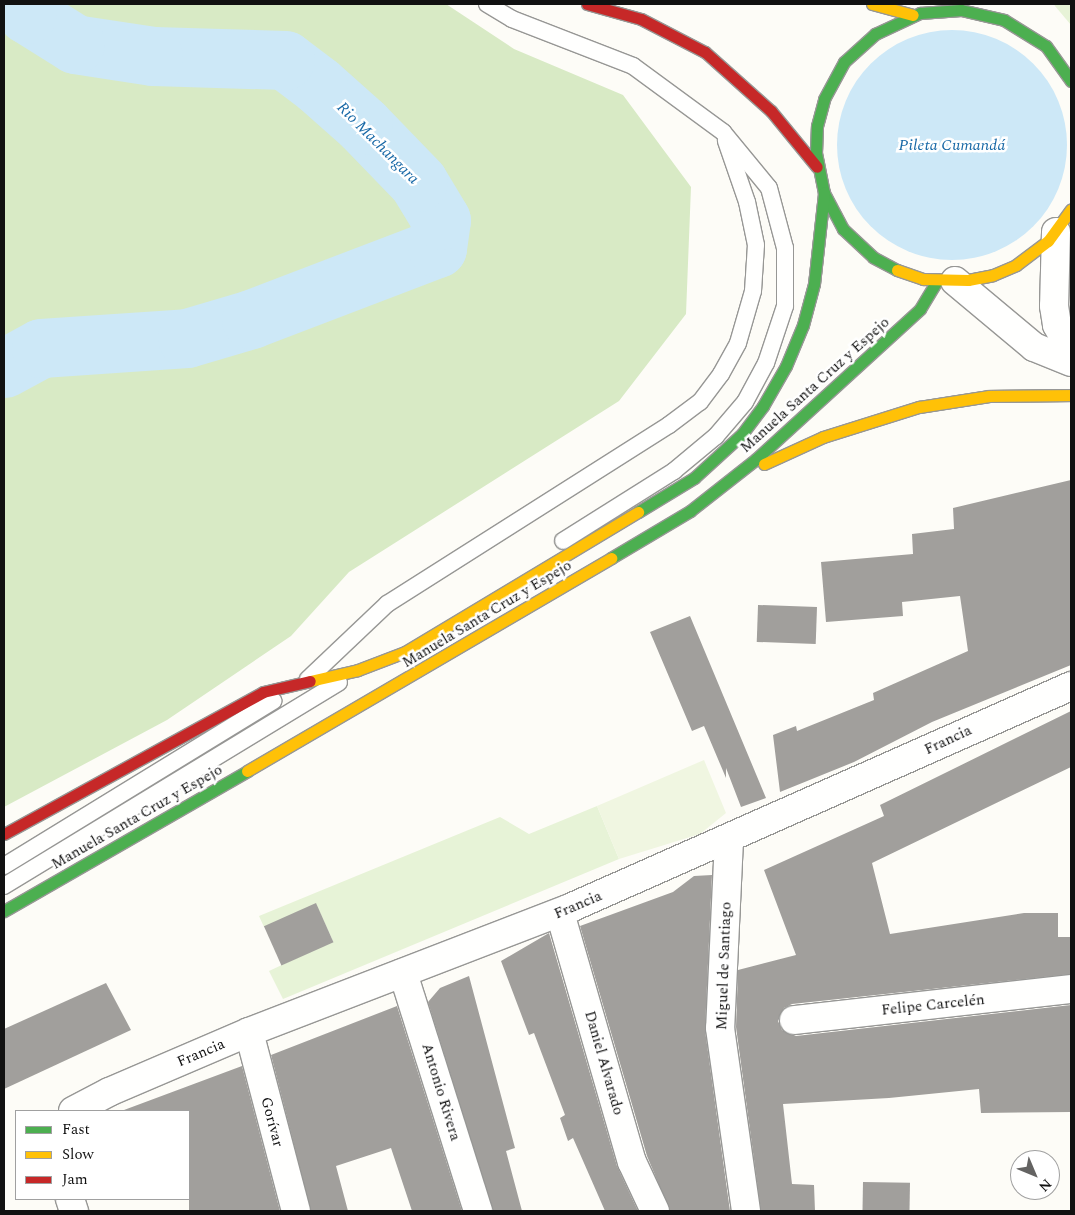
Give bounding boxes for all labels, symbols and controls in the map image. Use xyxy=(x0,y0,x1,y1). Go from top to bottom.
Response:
water label: Rio Machangara xyxy=(333,98,423,188)
water label: Pileta Cumandá xyxy=(899,135,1005,155)
street label: Manuela Santa Cruz y Espejo xyxy=(737,313,893,457)
street label: Manuela Santa Cruz y Espejo xyxy=(399,556,575,672)
street label: Francia xyxy=(921,721,975,759)
street label: Manuela Santa Cruz y Espejo xyxy=(48,761,226,873)
street label: Francia xyxy=(551,887,605,923)
street label: Miguel de Santiago xyxy=(713,902,735,1030)
street label: Felipe Carcelén xyxy=(880,991,986,1019)
street label: Daniel Alvarado xyxy=(581,1009,627,1117)
street label: Francia xyxy=(174,1035,228,1071)
street label: Antonio Rivera xyxy=(418,1041,464,1143)
street label: Gorívar xyxy=(257,1095,287,1149)
legend xyxy=(15,1110,190,1200)
text: Fast xyxy=(62,1118,90,1141)
text: Slow xyxy=(62,1143,94,1166)
north arrow xyxy=(1010,1150,1060,1200)
text: Jam xyxy=(62,1168,88,1191)
text: N xyxy=(1034,1174,1057,1197)

